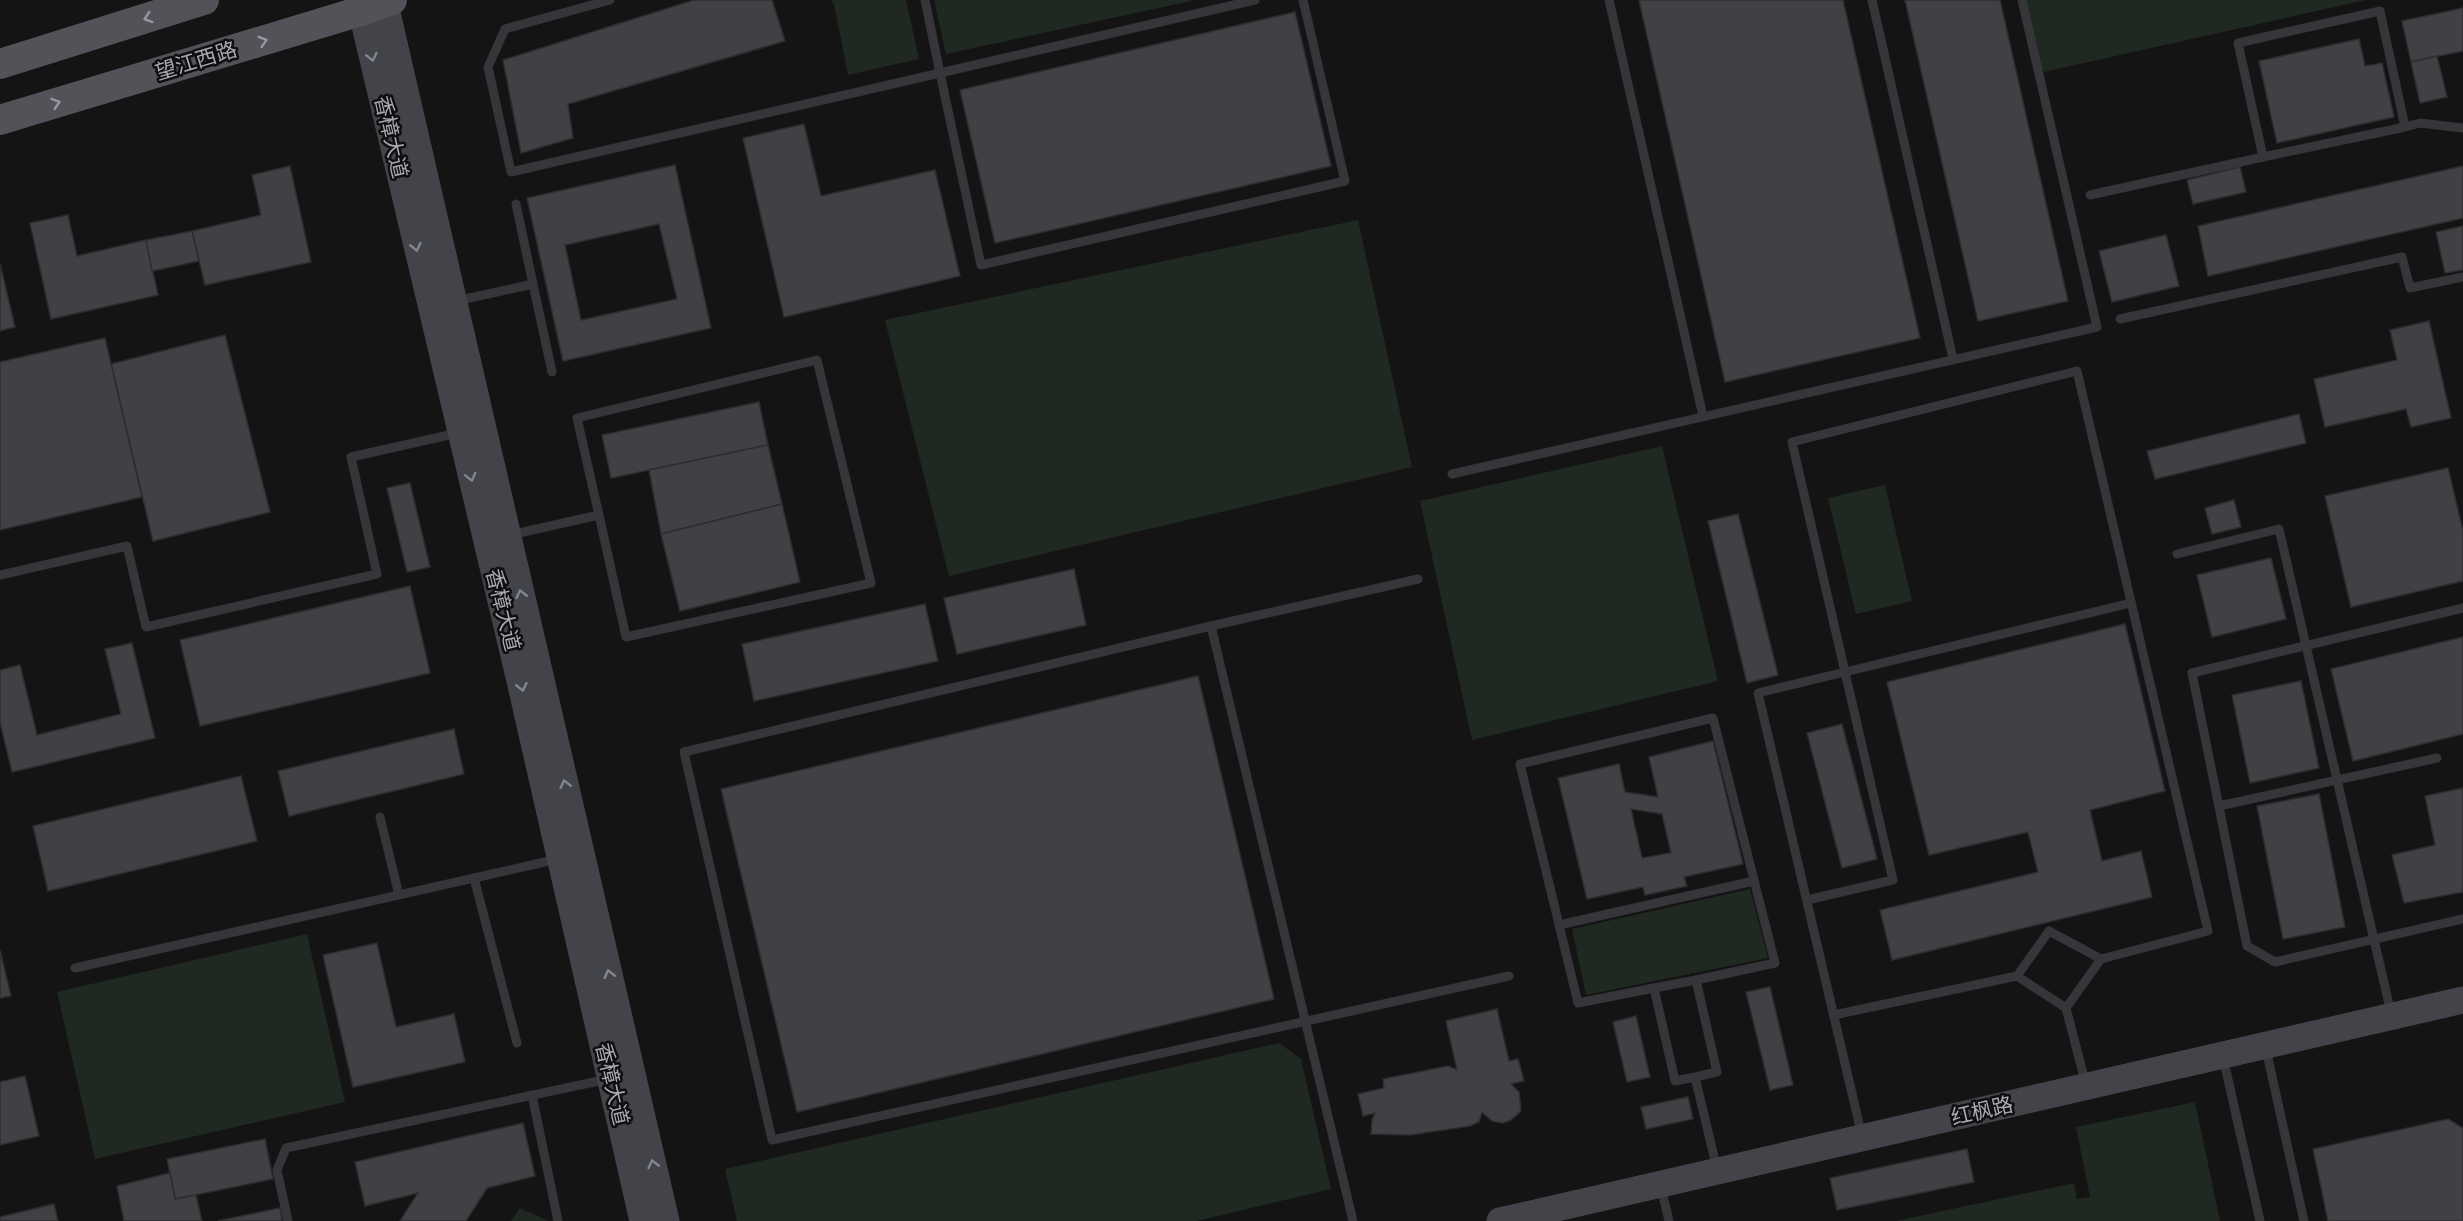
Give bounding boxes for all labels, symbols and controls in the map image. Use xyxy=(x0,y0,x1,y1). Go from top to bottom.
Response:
one-way arrow xyxy=(143,10,154,23)
one-way arrow xyxy=(257,36,268,48)
street label: 望江西路 xyxy=(153,38,239,84)
one-way arrow xyxy=(365,52,378,62)
street label: 香樟大道 xyxy=(371,94,411,180)
one-way arrow xyxy=(50,98,61,110)
one-way arrow xyxy=(409,242,422,252)
one-way arrow xyxy=(464,472,477,482)
street label: 香樟大道 xyxy=(482,567,524,653)
one-way arrow xyxy=(516,589,529,599)
one-way arrow xyxy=(514,682,527,692)
one-way arrow xyxy=(559,779,572,789)
one-way arrow xyxy=(603,969,616,979)
street label: 香樟大道 xyxy=(592,1041,632,1127)
street label: 红枫路 xyxy=(1949,1093,2015,1129)
one-way arrow xyxy=(647,1159,660,1169)

